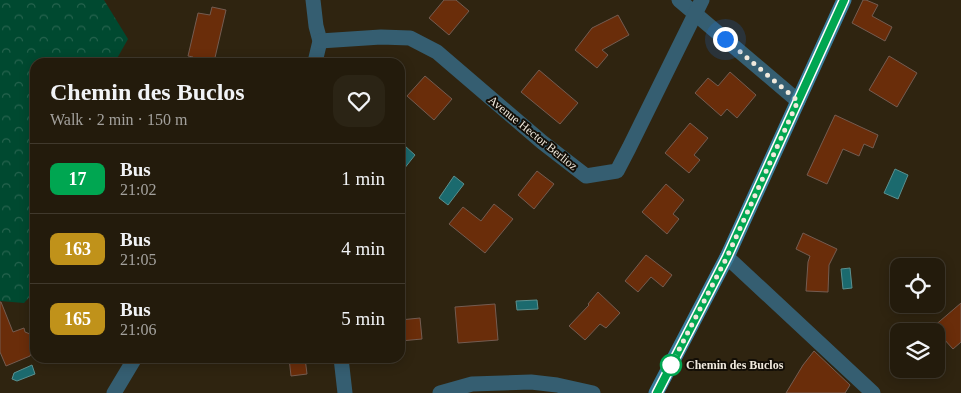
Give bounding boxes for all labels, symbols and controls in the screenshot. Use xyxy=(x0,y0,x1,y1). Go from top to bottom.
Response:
your location xyxy=(713,27,738,52)
button: heart xyxy=(333,75,385,127)
text: Chemin des Buclos xyxy=(50,79,245,105)
street label: Avenue Hector Berlioz xyxy=(486,93,580,173)
text: Walk · 2 min · 150 m xyxy=(50,111,187,128)
text: Bus xyxy=(120,159,151,180)
text: 1 min xyxy=(341,168,385,189)
text: 17 xyxy=(69,169,87,189)
text: 21:02 xyxy=(120,181,156,198)
text: Bus xyxy=(120,229,151,250)
text: 4 min xyxy=(341,238,385,259)
text: 163 xyxy=(64,239,91,259)
text: 21:05 xyxy=(120,251,156,268)
map controls xyxy=(890,258,945,378)
button: locate xyxy=(890,258,945,313)
text: Bus xyxy=(120,299,151,320)
text: 5 min xyxy=(341,308,385,329)
text: 165 xyxy=(64,309,91,329)
text: 21:06 xyxy=(120,321,156,338)
button: layers xyxy=(890,323,945,378)
marker: Chemin des Buclos xyxy=(660,354,682,376)
place label: Chemin des Buclos xyxy=(686,358,784,372)

